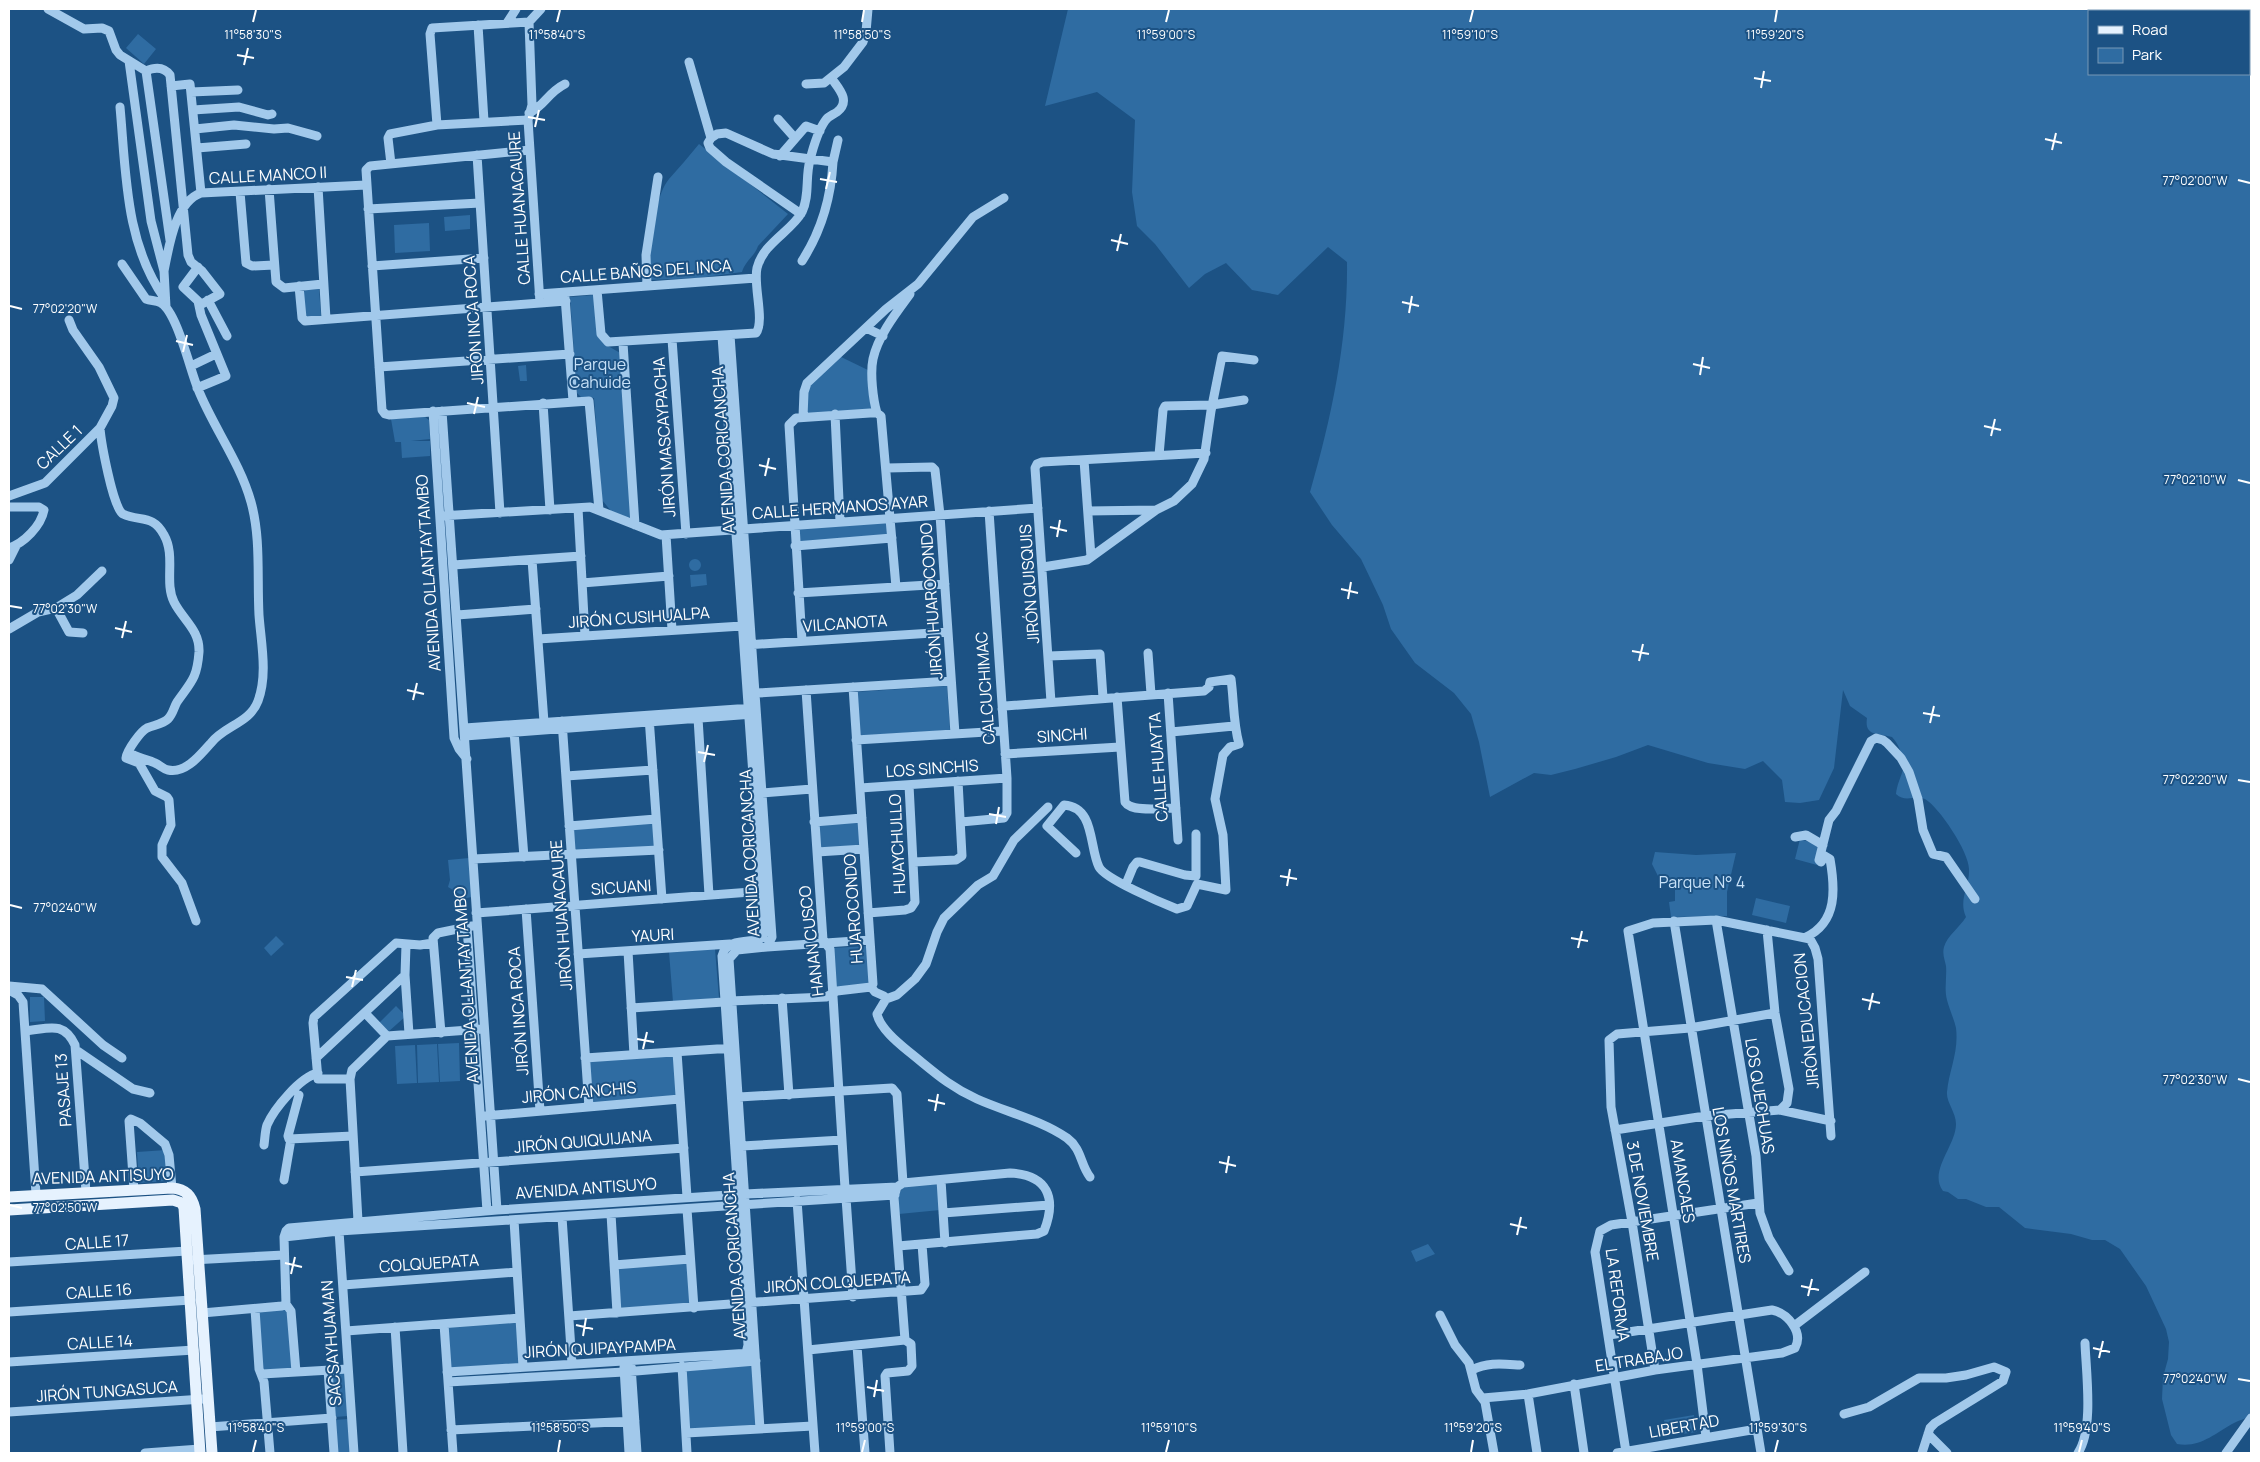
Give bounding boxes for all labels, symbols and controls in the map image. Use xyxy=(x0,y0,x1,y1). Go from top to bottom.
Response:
legend xyxy=(2088,10,2250,75)
text: Road xyxy=(2132,19,2168,40)
text: 11°58'30"S xyxy=(224,26,282,43)
text: 11°58'40"S xyxy=(529,26,585,43)
text: 11°58'50"S xyxy=(833,26,891,43)
text: 11°59'00"S xyxy=(1137,26,1195,43)
text: 11°59'10"S xyxy=(1442,26,1498,43)
text: 11°59'20"S xyxy=(1746,26,1804,43)
text: Park xyxy=(2132,44,2162,65)
street label: CALLE HUANACAURE xyxy=(503,130,535,286)
street label: CALLE MANCO II xyxy=(208,161,328,189)
text: 77°02'00"W xyxy=(2162,172,2228,189)
street label: CALLE BAÑOS DEL INCA xyxy=(560,254,732,288)
street label: JIRÓN INCA ROCA xyxy=(458,255,488,385)
text: 77°02'20"W xyxy=(33,300,98,317)
park label: Parque Cahuide xyxy=(569,353,631,393)
street label: JIRÓN MASCAYPACHA xyxy=(647,356,681,518)
street label: AVENIDA CORICANCHA xyxy=(706,366,740,534)
street label: CALLE 1 xyxy=(31,420,87,474)
text: 77°02'10"W xyxy=(2164,471,2227,488)
street label: AVENIDA OLLANTAYTAMBO xyxy=(410,473,446,672)
street label: CALLE HERMANOS AYAR xyxy=(751,490,929,524)
street label: JIRÓN HUAROCONDO xyxy=(915,522,947,680)
street label: JIRÓN QUISQUIS xyxy=(1014,523,1044,645)
text: 77°02'30"W xyxy=(33,600,98,617)
street label: JIRÓN CUSIHUALPA xyxy=(568,601,710,633)
street label: VILCANOTA xyxy=(802,609,888,637)
street label: CALCUCHIMAC xyxy=(970,631,1000,745)
street label: CALLE HUAYTA xyxy=(1143,712,1173,822)
street label: SINCHI xyxy=(1036,722,1088,748)
street label: LOS SINCHIS xyxy=(885,754,979,782)
street label: AVENIDA CORICANCHA xyxy=(734,769,764,937)
text: 77°02'20"W xyxy=(2163,771,2228,788)
street label: HUAYCHULLO xyxy=(883,793,911,895)
street label: JIRÓN HUANACAURE xyxy=(545,839,577,991)
street label: HUAROCONDO xyxy=(838,853,868,965)
park label: Parque N° 4 xyxy=(1659,871,1745,893)
street label: SICUANI xyxy=(590,874,652,900)
street label: HANAN CUSCO xyxy=(793,884,829,998)
street label: AVENIDA OLLANTAYTAMBO xyxy=(448,885,484,1084)
text: 77°02'40"W xyxy=(33,899,97,916)
street label: YAURI xyxy=(631,923,675,947)
street label: JIRÓN INCA ROCA xyxy=(503,946,533,1076)
street label: JIRÓN EDUCACION xyxy=(1788,952,1824,1090)
street label: LOS QUECHUAS xyxy=(1740,1037,1780,1156)
street label: PASAJE 13 xyxy=(49,1053,77,1127)
text: 77°02'30"W xyxy=(2163,1071,2228,1088)
street label: JIRÓN CANCHIS xyxy=(521,1076,637,1108)
street label: LOS NIÑOS MARTIRES xyxy=(1707,1105,1757,1265)
street label: JIRÓN QUIQUIJANA xyxy=(513,1124,653,1158)
street label: AMANCAES xyxy=(1666,1138,1700,1225)
street label: 3 DE NOVIEMBRE xyxy=(1622,1139,1664,1263)
street label: AVENIDA ANTISUYO xyxy=(32,1163,175,1189)
street label: AVENIDA ANTISUYO xyxy=(515,1172,658,1204)
street label: AVENIDA CORICANCHA xyxy=(717,1172,751,1340)
text: 77°02'50"W xyxy=(33,1199,98,1216)
street label: CALLE 17 xyxy=(64,1229,130,1255)
street label: LA REFORMA xyxy=(1601,1247,1635,1343)
street label: COLQUEPATA xyxy=(378,1249,480,1277)
street label: JIRÓN COLQUEPATA xyxy=(763,1266,911,1298)
street label: CALLE 16 xyxy=(65,1278,133,1304)
street label: SACSAYHUAMAN xyxy=(316,1279,346,1407)
street label: CALLE 14 xyxy=(67,1329,133,1355)
street label: JIRÓN QUIPAYPAMPA xyxy=(524,1333,676,1363)
street label: EL TRABAJO xyxy=(1594,1341,1685,1377)
text: 77°02'40"W xyxy=(2163,1370,2227,1387)
street label: JIRÓN TUNGASUCA xyxy=(35,1375,179,1407)
street label: LIBERTAD xyxy=(1647,1409,1721,1443)
text: 11°58'40"S xyxy=(228,1419,284,1436)
text: 11°58'50"S xyxy=(531,1419,589,1436)
text: 11°59'00"S xyxy=(836,1419,894,1436)
text: 11°59'10"S xyxy=(1141,1419,1197,1436)
text: 11°59'20"S xyxy=(1444,1419,1502,1436)
text: 11°59'30"S xyxy=(1749,1419,1807,1436)
text: 11°59'40"S xyxy=(2054,1419,2110,1436)

